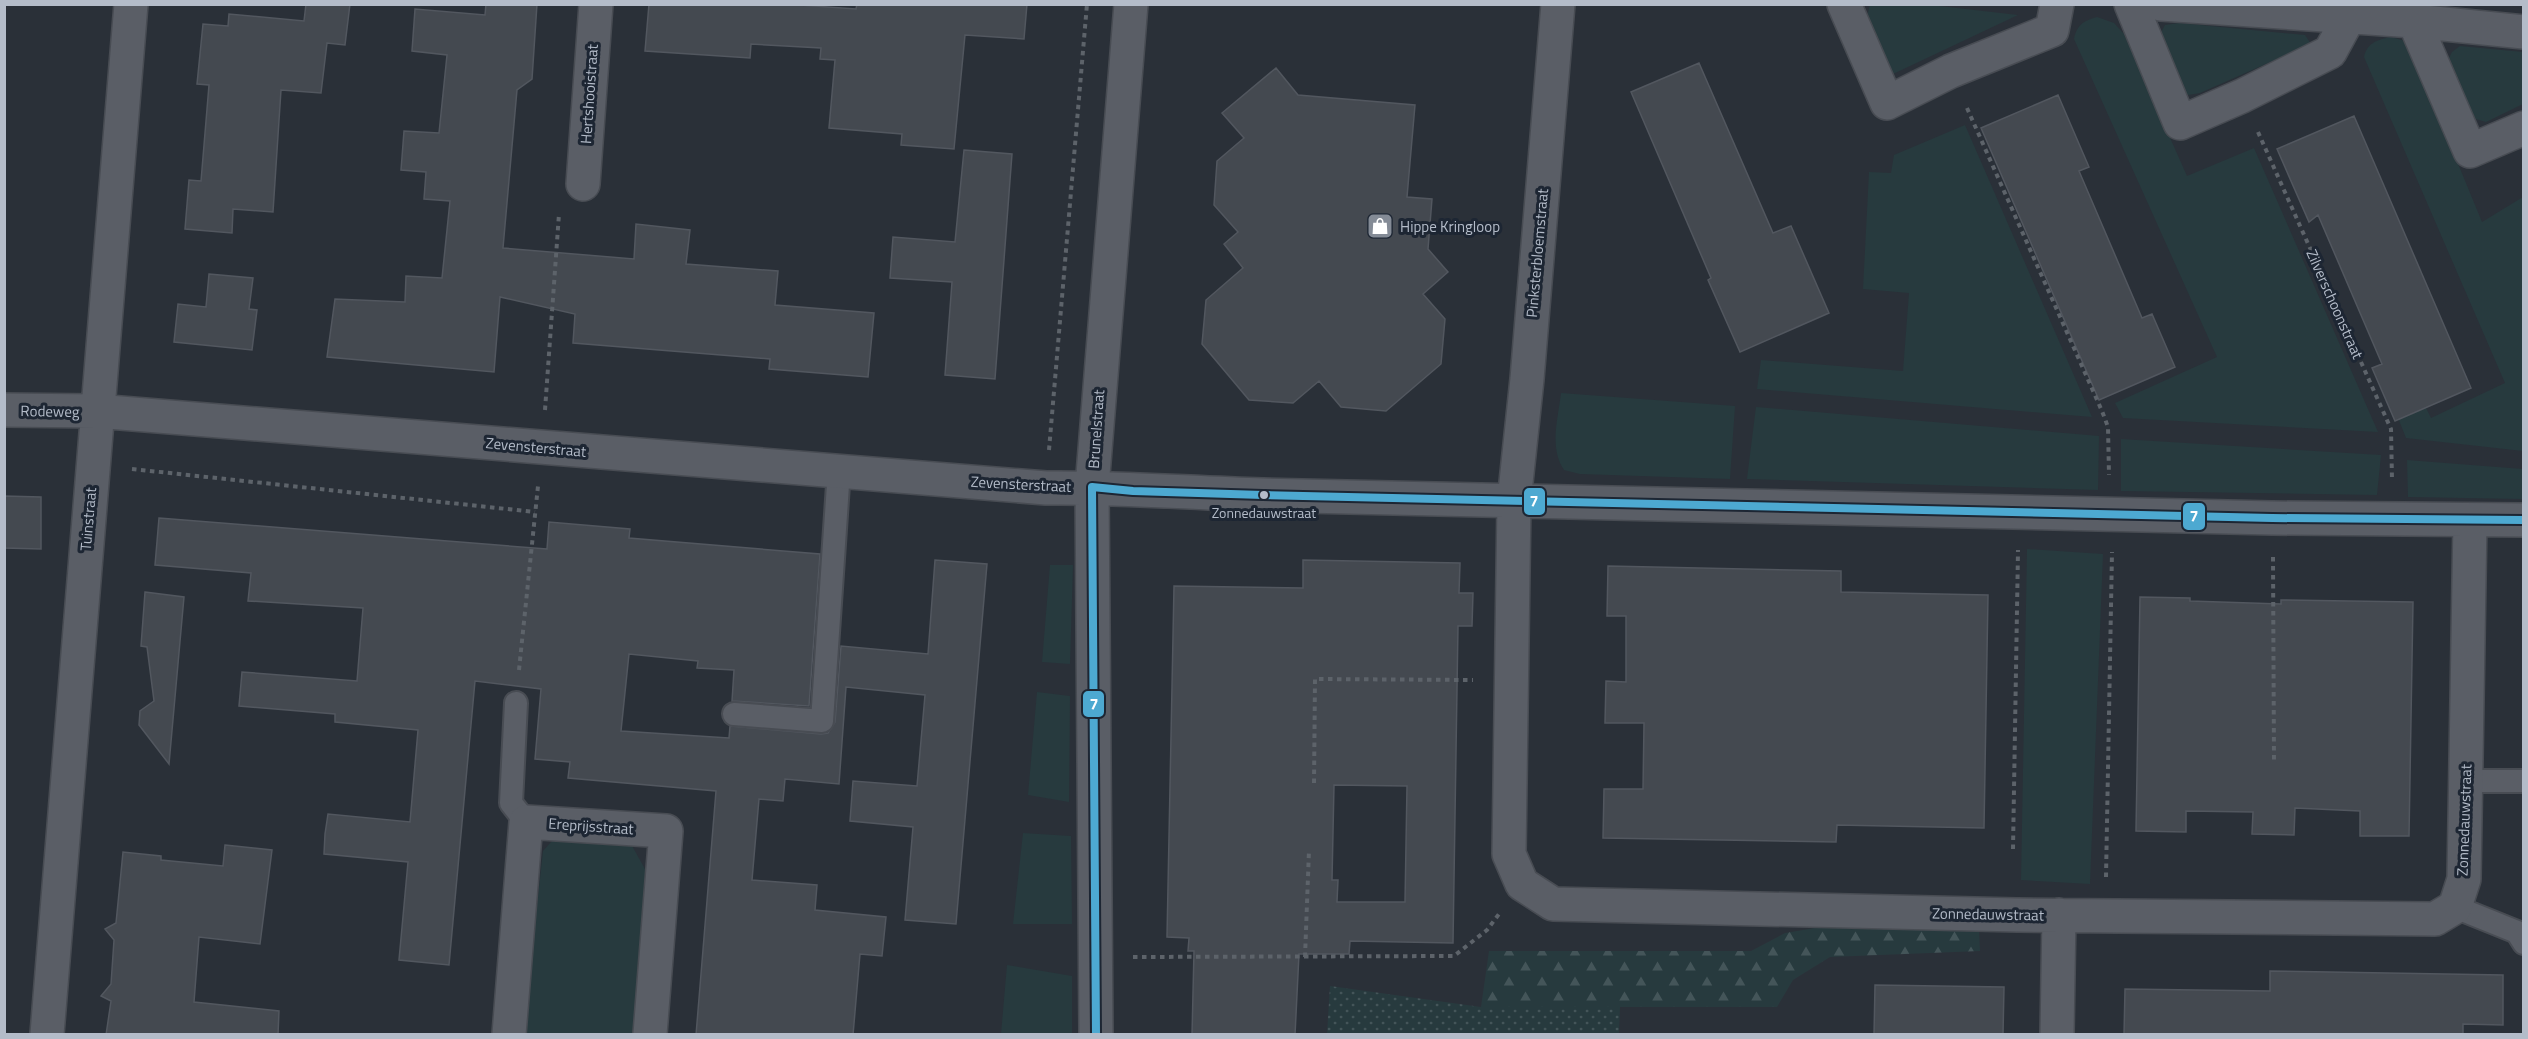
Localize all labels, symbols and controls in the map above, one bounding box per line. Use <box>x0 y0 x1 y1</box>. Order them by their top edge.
street label: Hertshooistraat <box>574 43 604 145</box>
street label: Pinksterbloemstraat <box>1520 187 1554 319</box>
shop icon: Hippe Kringloop <box>1365 211 1395 241</box>
place label: Hippe Kringloop <box>1400 215 1500 238</box>
street label: Zilverschoonstraat <box>2301 246 2370 363</box>
street label: Brunelstraat <box>1082 388 1110 469</box>
street label: Rodeweg <box>20 399 80 423</box>
street label: Zevensterstraat <box>485 431 588 463</box>
street label: Zevensterstraat <box>970 470 1073 498</box>
street label: Tuinstraat <box>74 486 102 552</box>
line badge: 7 <box>1523 487 1546 516</box>
marker: Zonnedauwstraat <box>1258 489 1270 501</box>
text: 7 <box>1530 489 1538 513</box>
place label: Zonnedauwstraat <box>1212 502 1316 523</box>
line badge: 7 <box>2182 502 2206 531</box>
text: 7 <box>2190 504 2198 528</box>
line badge: 7 <box>1082 690 1105 718</box>
text: 7 <box>1090 692 1098 716</box>
street label: Zonnedauwstraat <box>2451 763 2477 876</box>
street label: Ereprijsstraat <box>548 812 635 840</box>
street label: Zonnedauwstraat <box>1932 902 2045 926</box>

